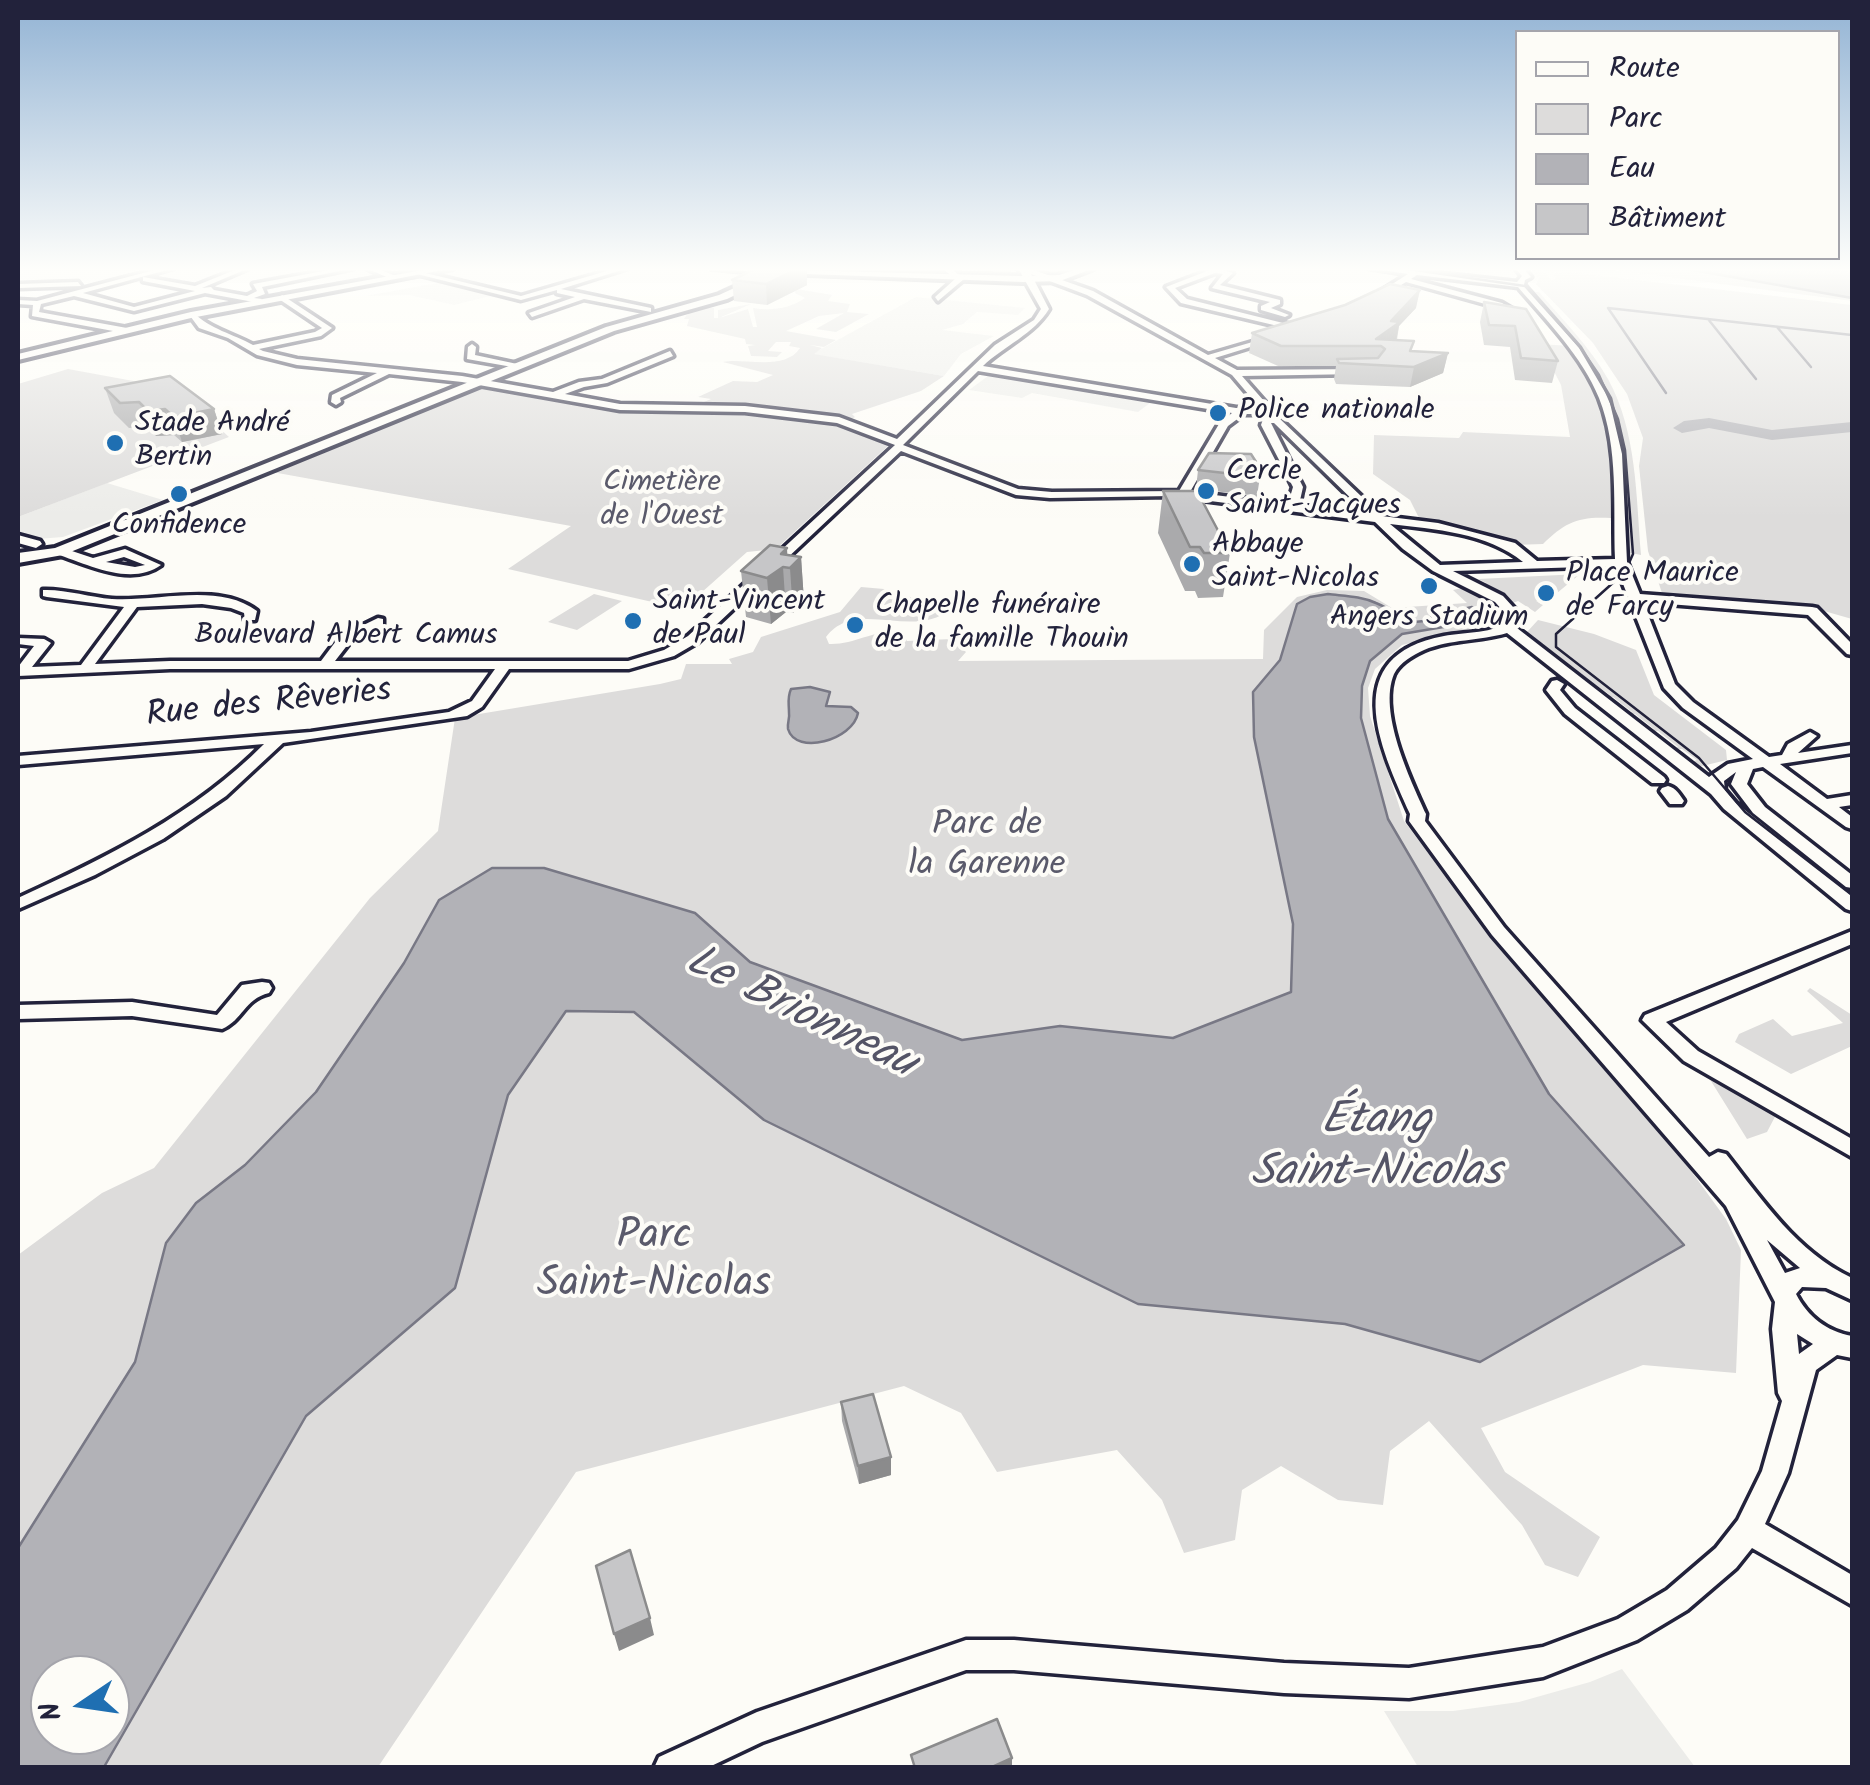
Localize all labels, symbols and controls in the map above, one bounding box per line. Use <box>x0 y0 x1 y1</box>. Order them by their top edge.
legend <box>1515 30 1840 260</box>
text: Route <box>1609 45 1680 93</box>
text: Parc <box>1609 95 1663 143</box>
text: Eau <box>1609 145 1655 193</box>
text: Bâtiment <box>1609 195 1726 243</box>
place label: Police nationale <box>1238 395 1435 431</box>
marker: Police nationale <box>1207 402 1229 424</box>
place label: Stade André Bertin <box>135 408 289 478</box>
marker: Stade André Bertin <box>104 432 126 454</box>
place label: Cercle Saint-Jacques <box>1226 456 1401 526</box>
park label: Cimetière de l'Ouest <box>601 467 723 538</box>
marker: Cercle Saint-Jacques <box>1195 480 1217 502</box>
marker: Confidence <box>168 483 190 505</box>
place label: Confidence <box>112 510 246 546</box>
place label: Abbaye Saint-Nicolas <box>1212 529 1379 600</box>
marker: Abbaye Saint-Nicolas <box>1181 553 1203 575</box>
place label: Place Maurice de Farcy <box>1566 558 1739 628</box>
marker: Angers Stadium <box>1418 575 1440 597</box>
marker: Place Maurice de Farcy <box>1535 582 1557 604</box>
place label: Saint-Vincent de Paul <box>653 586 825 656</box>
place label: Chapelle funéraire de la famille Thouin <box>875 590 1129 660</box>
place label: Angers Stadium <box>1330 602 1528 638</box>
marker: Saint-Vincent de Paul <box>622 610 644 632</box>
marker: Chapelle funéraire de la famille Thouin <box>844 614 866 636</box>
street label: Boulevard Albert Camus <box>194 620 498 656</box>
street label: Rue des Rêveries <box>144 672 394 740</box>
park label: Parc de la Garenne <box>908 807 1066 889</box>
water label: Le Brionneau <box>675 937 923 1095</box>
water label: Étang Saint-Nicolas <box>1251 1097 1501 1203</box>
park label: Parc Saint-Nicolas <box>537 1215 771 1314</box>
north arrow <box>30 1655 130 1755</box>
text: N <box>28 1698 76 1725</box>

